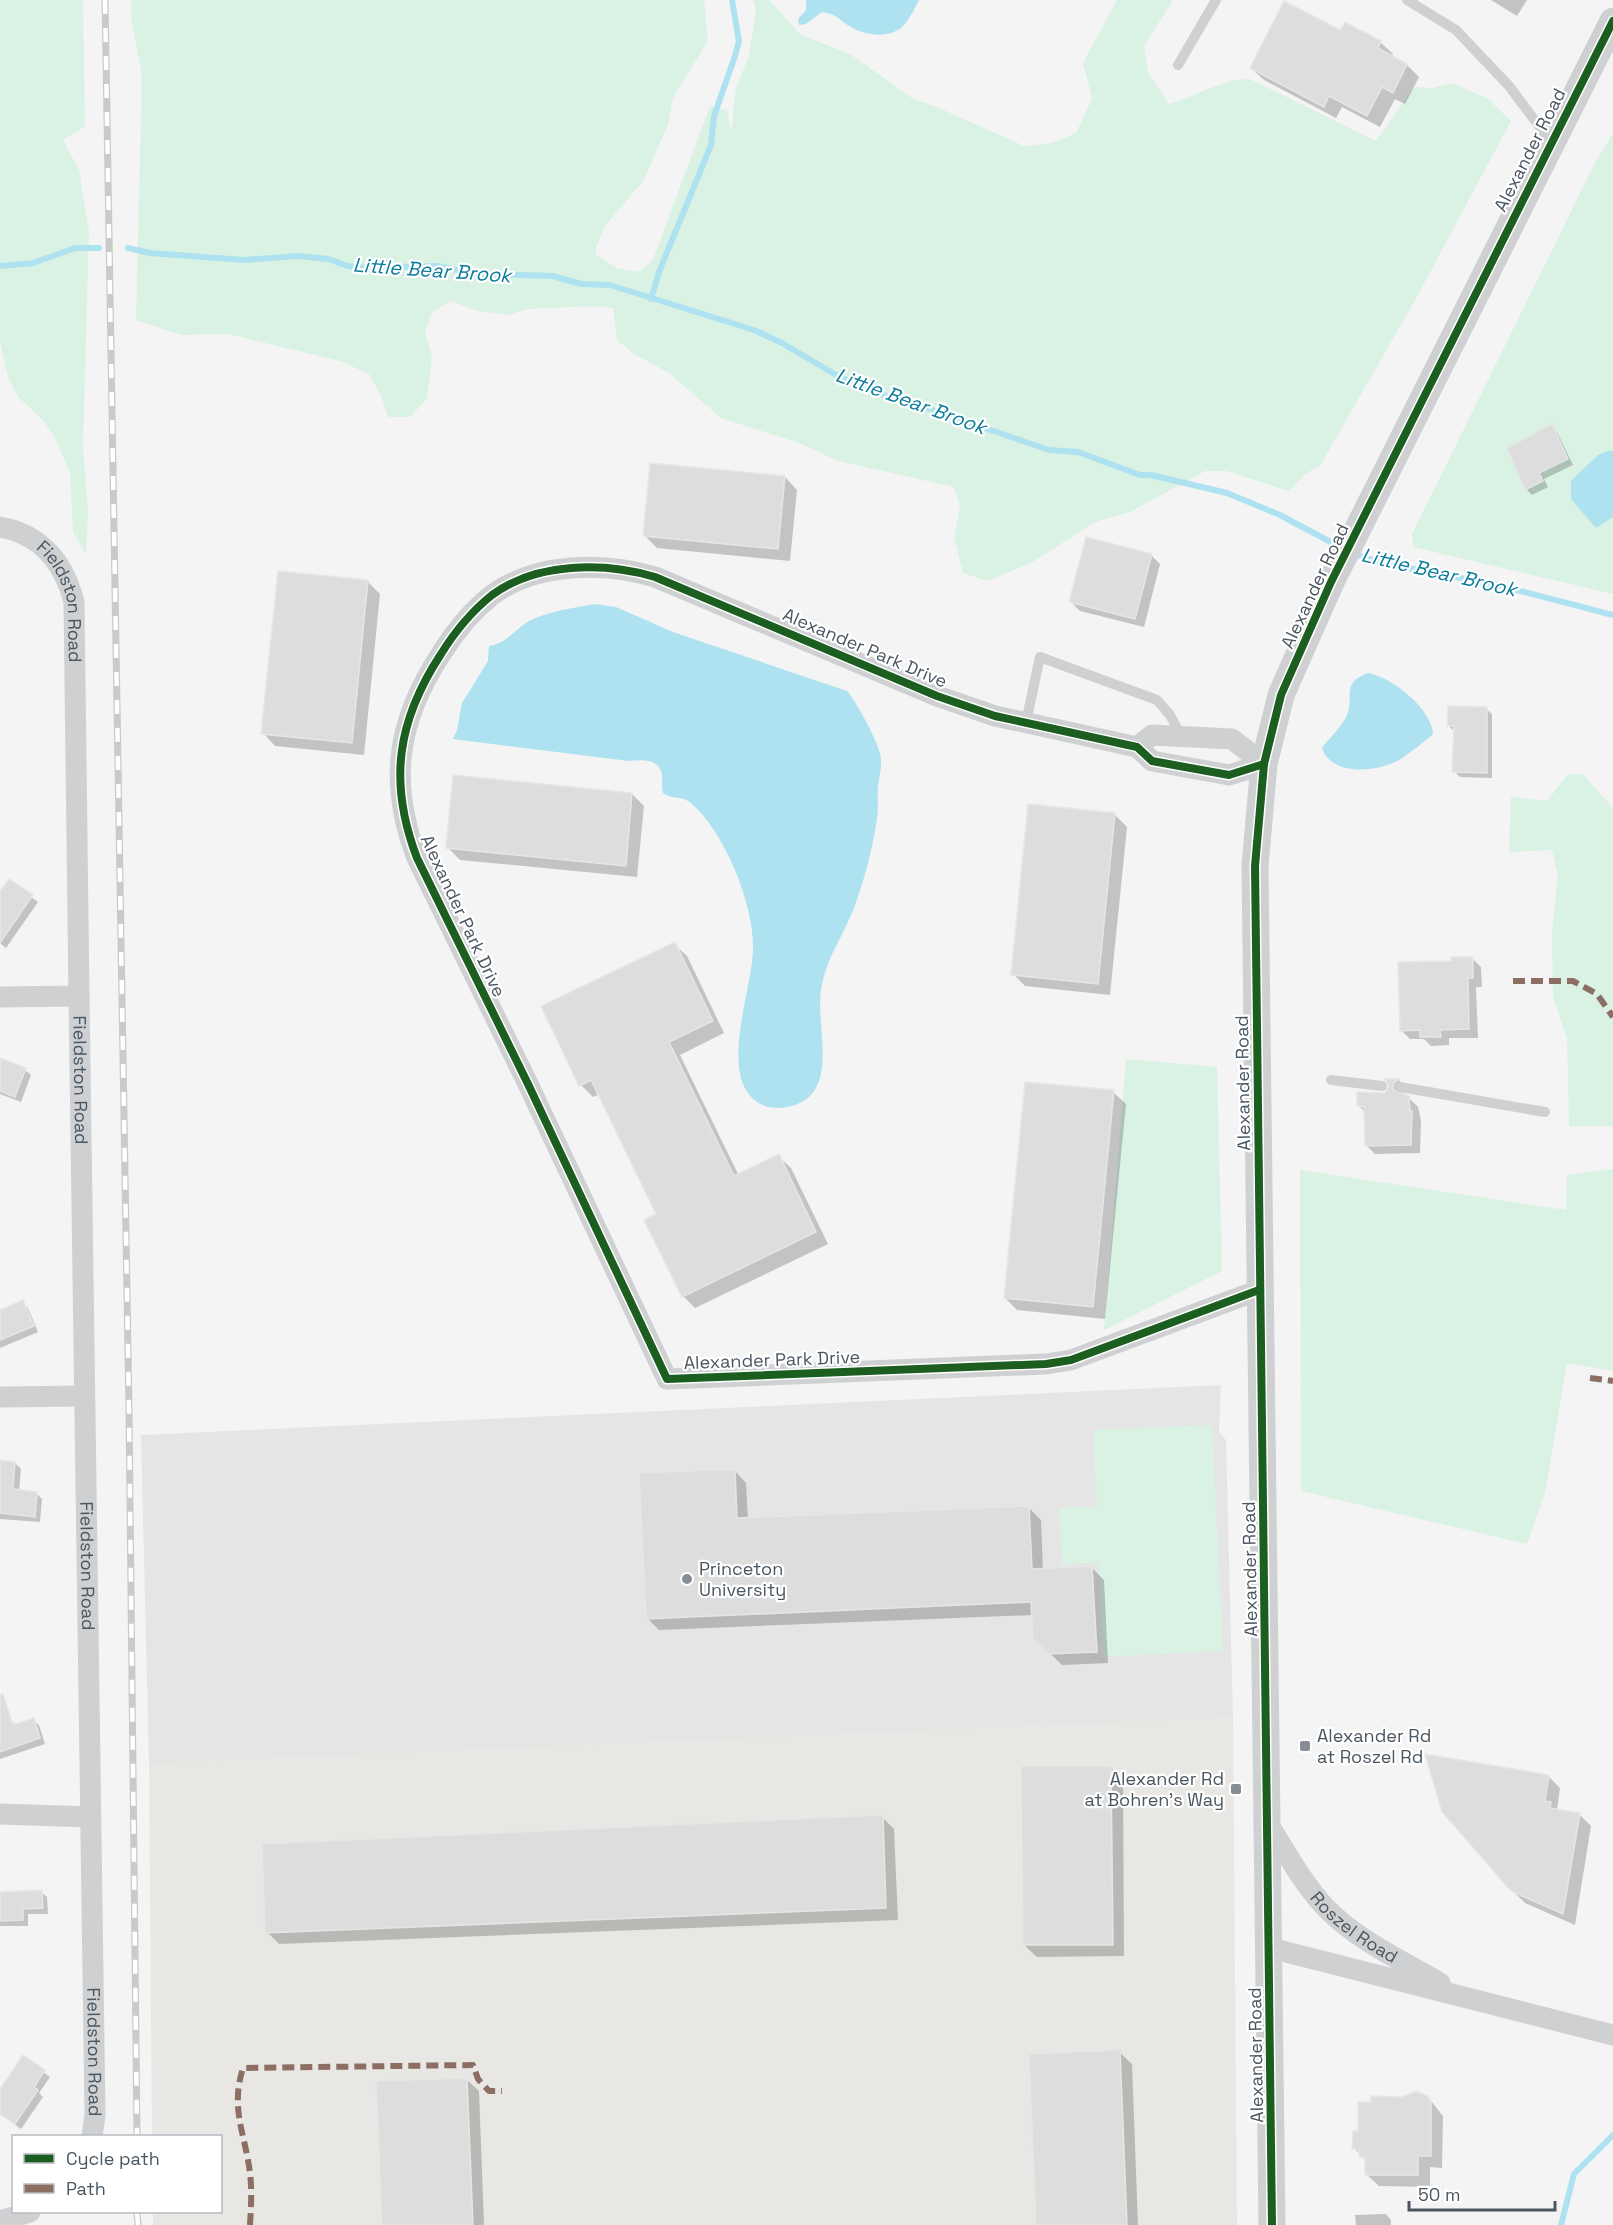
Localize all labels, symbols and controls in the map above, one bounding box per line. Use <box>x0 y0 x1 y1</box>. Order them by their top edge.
street label: Alexander Road <box>1489 84 1571 215</box>
water label: Little Bear Brook <box>352 252 514 289</box>
water label: Little Bear Brook <box>832 362 992 441</box>
street label: Alexander Road <box>1275 520 1354 652</box>
street label: Fieldston Road <box>32 535 87 663</box>
water label: Little Bear Brook <box>1359 542 1521 603</box>
street label: Alexander Park Drive <box>779 602 951 693</box>
street label: Alexander Park Drive <box>416 831 511 1001</box>
street label: Fieldston Road <box>68 1015 93 1145</box>
street label: Alexander Road <box>1230 1015 1255 1151</box>
street label: Alexander Park Drive <box>683 1345 861 1374</box>
street label: Fieldston Road <box>75 1501 100 1631</box>
street label: Alexander Road <box>1237 1501 1262 1637</box>
place label: Princeton University <box>699 1557 786 1601</box>
marker: Princeton University <box>680 1572 694 1586</box>
place label: Alexander Rd at Roszel Rd <box>1317 1724 1431 1768</box>
marker: Alexander Rd at Roszel Rd <box>1298 1739 1312 1753</box>
place label: Alexander Rd at Bohren's Way <box>1085 1767 1224 1811</box>
marker: Alexander Rd at Bohren's Way <box>1229 1782 1243 1796</box>
street label: Roszel Road <box>1305 1887 1402 1968</box>
street label: Fieldston Road <box>82 1987 107 2117</box>
street label: Alexander Road <box>1243 1987 1268 2123</box>
legend <box>12 2135 222 2213</box>
text: Cycle path <box>66 2147 160 2170</box>
scale bar <box>1409 2174 1554 2212</box>
text: Path <box>66 2177 106 2200</box>
text: 50 m <box>1418 2183 1460 2206</box>

